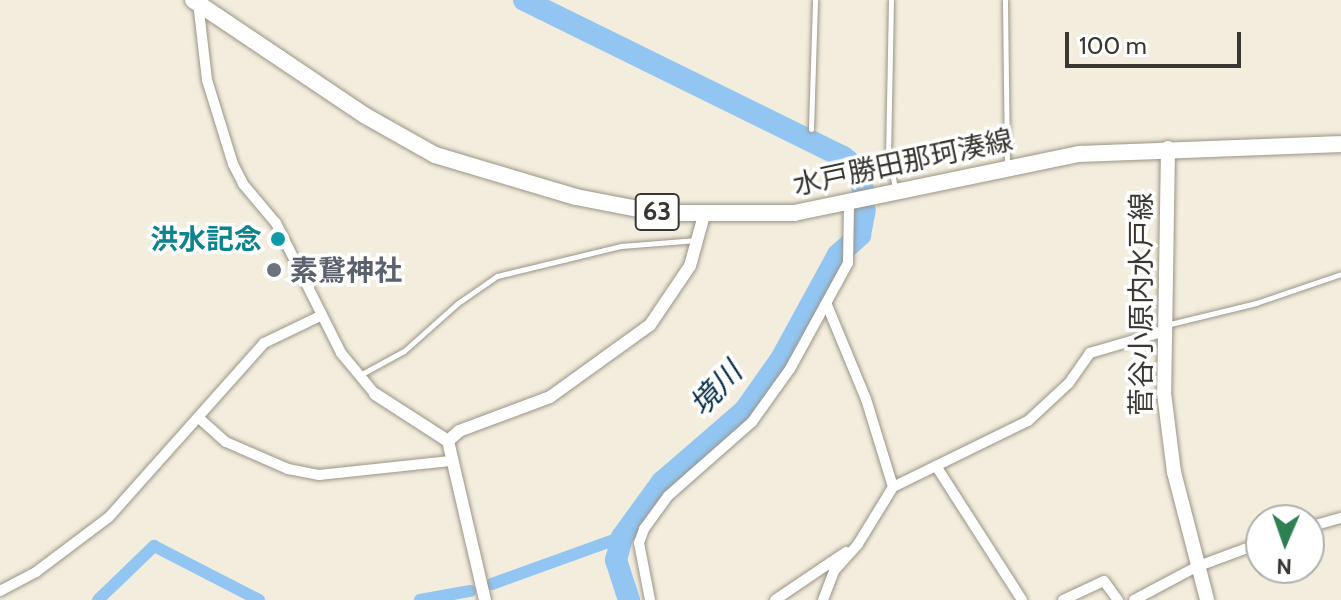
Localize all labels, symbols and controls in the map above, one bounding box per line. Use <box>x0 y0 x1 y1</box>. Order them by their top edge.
scale bar <box>1069 16 1245 66</box>
text: 100 m <box>1079 31 1147 60</box>
street label: 水戸勝田那珂湊線 <box>790 122 1016 202</box>
road number: 63 <box>633 190 681 234</box>
street label: 菅谷小原内水戸線 <box>1124 192 1158 416</box>
place label: 洪水記念 <box>150 222 262 256</box>
marker: 洪水記念 <box>269 230 287 248</box>
place label: 素鵞神社 <box>290 253 402 287</box>
marker: 素鵞神社 <box>265 261 283 279</box>
water label: 境川 <box>682 355 750 423</box>
north arrow <box>1245 504 1325 584</box>
text: N <box>1276 553 1292 580</box>

